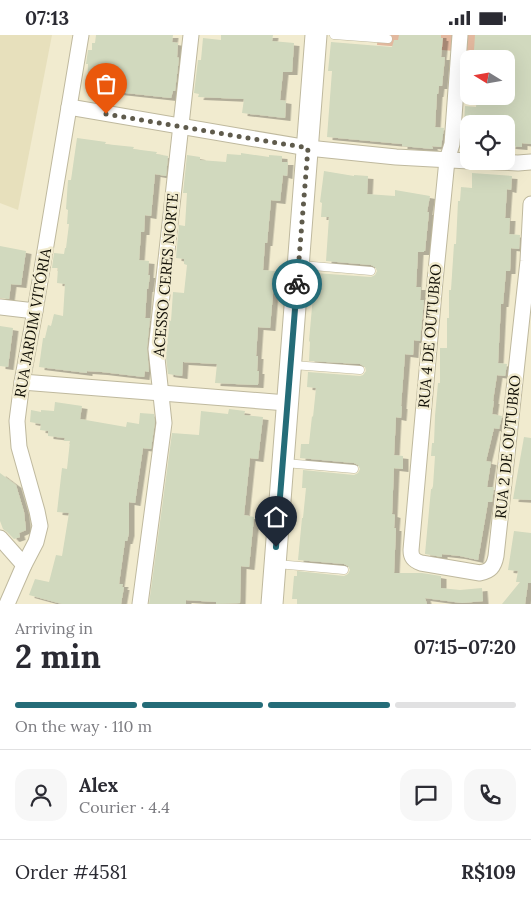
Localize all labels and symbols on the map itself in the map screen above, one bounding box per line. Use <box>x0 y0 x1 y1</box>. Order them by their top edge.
north arrow <box>460 50 515 105</box>
pin <box>85 63 127 114</box>
street label: ACESSO CERES NORTE <box>149 192 182 359</box>
street label: RUA JARDIM VITÓRIA <box>10 246 55 399</box>
courier <box>272 259 322 309</box>
street label: RUA 4 DE OUTUBRO <box>414 263 445 409</box>
street label: RUA 2 DE OUTUBRO <box>491 374 525 520</box>
pin <box>255 496 297 547</box>

